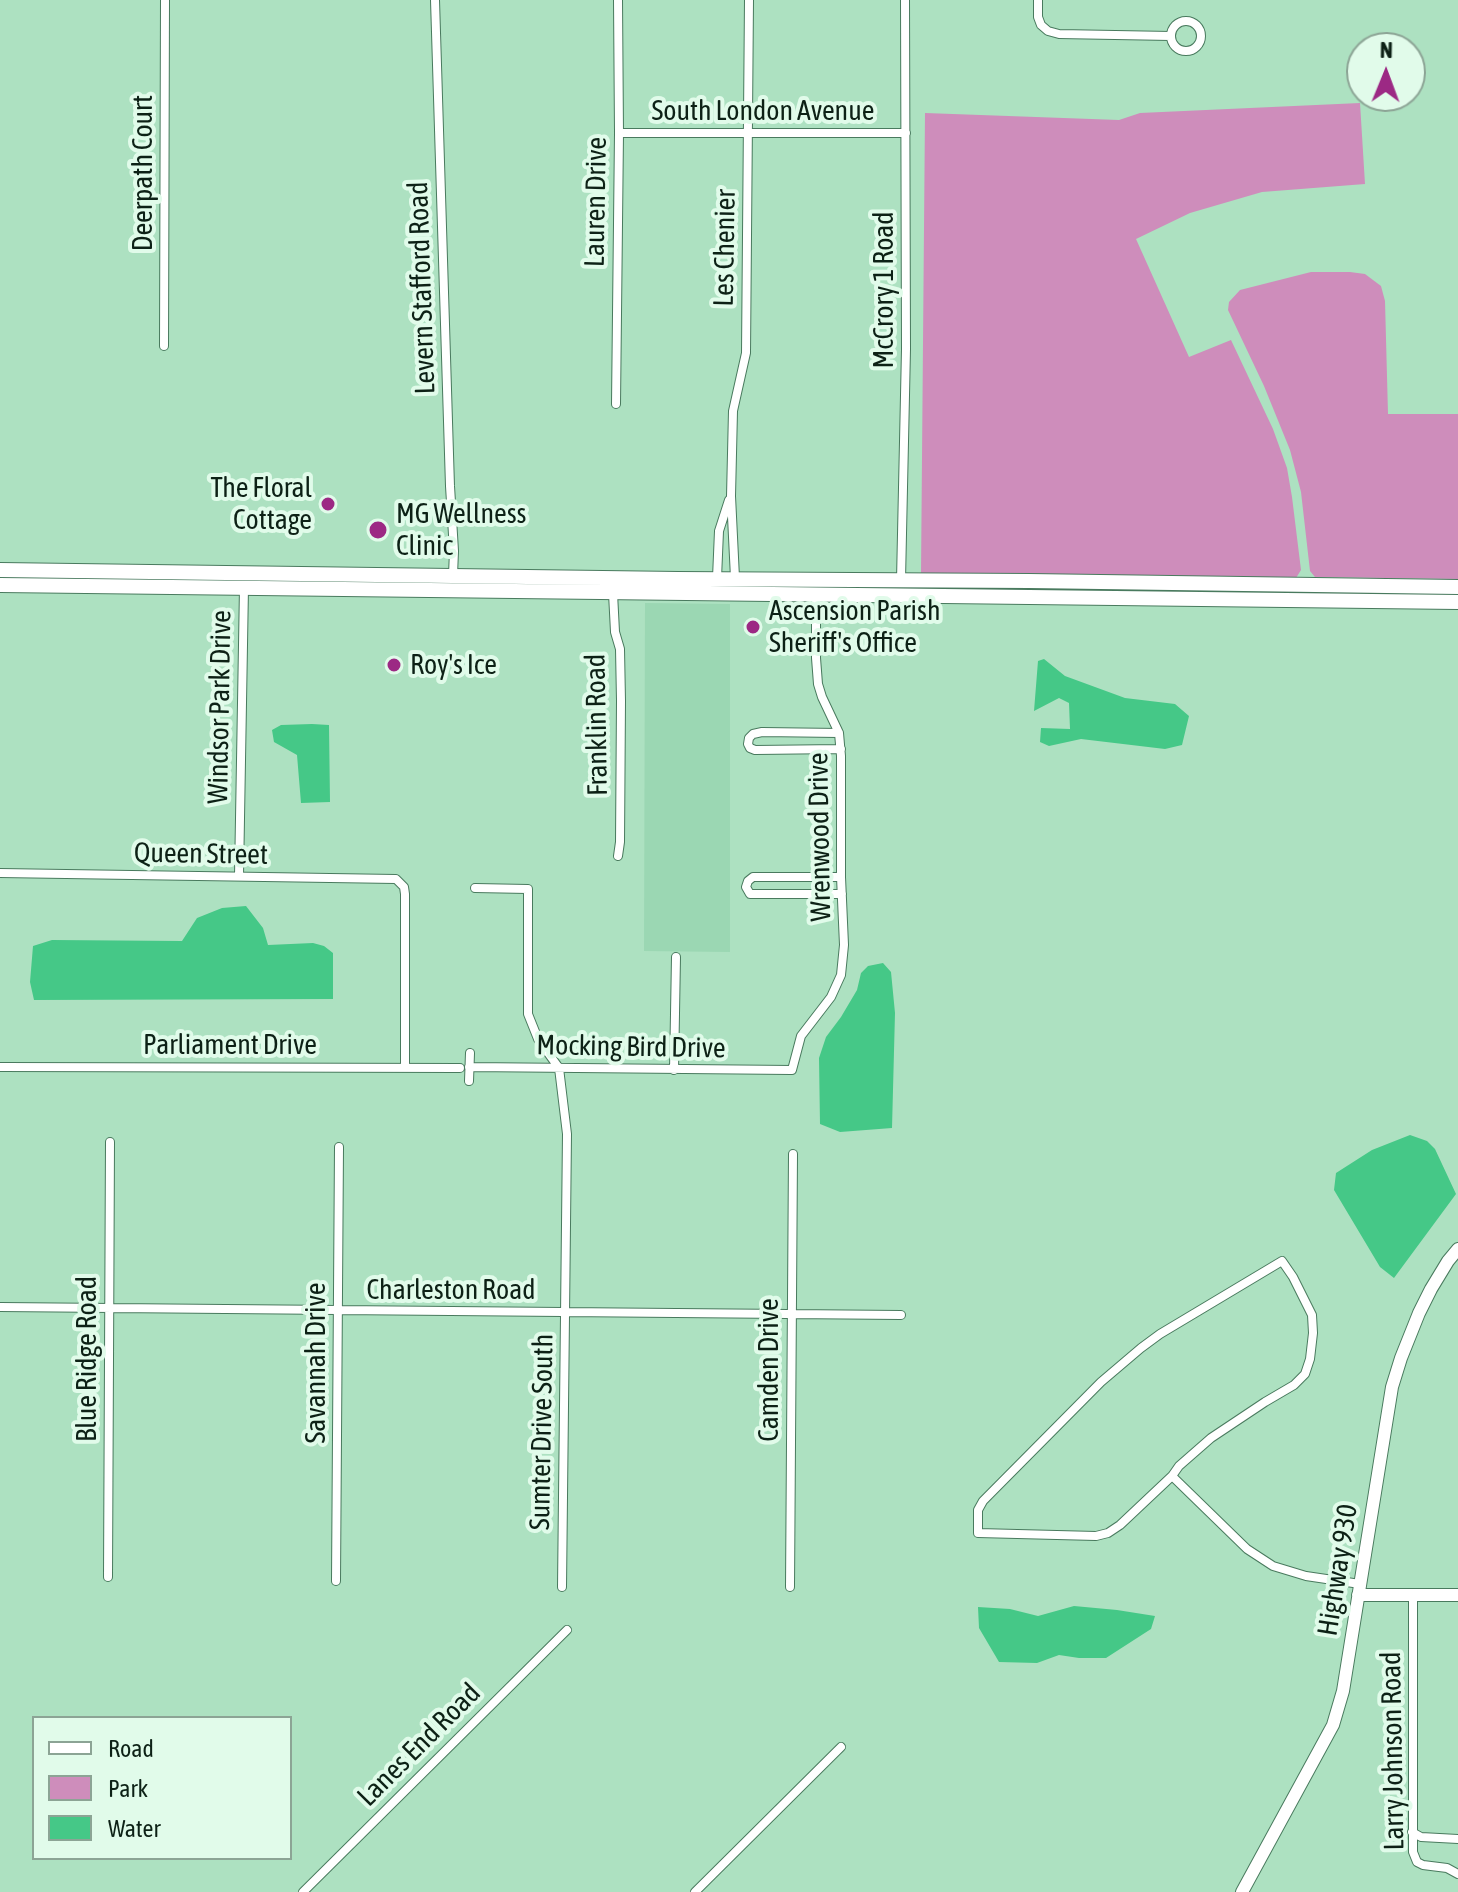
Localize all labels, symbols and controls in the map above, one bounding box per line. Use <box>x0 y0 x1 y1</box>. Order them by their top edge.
north arrow <box>1346 32 1426 112</box>
text: N <box>1380 37 1393 63</box>
street label: South London Avenue <box>652 94 874 128</box>
street label: Deerpath Court <box>126 95 160 251</box>
street label: Lauren Drive <box>578 137 614 267</box>
street label: Levern Stafford Road <box>401 181 443 395</box>
street label: Les Chenier <box>707 189 743 307</box>
street label: McCrory 1 Road <box>867 211 901 369</box>
place label: The Floral Cottage <box>210 471 312 537</box>
marker: The Floral Cottage <box>319 495 337 513</box>
place label: MG Wellness Clinic <box>396 497 527 563</box>
marker: MG Wellness Clinic <box>367 519 389 541</box>
place label: Ascension Parish Sheriff's Office <box>769 594 940 660</box>
street label: Windsor Park Drive <box>202 610 238 804</box>
marker: Ascension Parish Sheriff's Office <box>744 618 762 636</box>
place label: Roy's Ice <box>410 648 497 682</box>
street label: Franklin Road <box>579 654 615 796</box>
marker: Roy's Ice <box>385 656 403 674</box>
street label: Wrenwood Drive <box>802 752 838 922</box>
street label: Queen Street <box>134 836 268 872</box>
street label: Parliament Drive <box>143 1028 317 1062</box>
street label: Mocking Bird Drive <box>536 1029 726 1065</box>
street label: Charleston Road <box>366 1273 536 1307</box>
street label: Blue Ridge Road <box>70 1276 104 1442</box>
street label: Savannah Drive <box>299 1283 333 1443</box>
street label: Camden Drive <box>752 1298 786 1442</box>
street label: Sumter Drive South <box>523 1334 561 1530</box>
street label: Highway 930 <box>1311 1502 1365 1638</box>
street label: Larry Johnson Road <box>1374 1651 1412 1851</box>
street label: Lanes End Road <box>351 1677 487 1813</box>
legend <box>32 1716 292 1860</box>
text: Road <box>108 1735 154 1762</box>
text: Park <box>108 1775 148 1802</box>
text: Water <box>108 1815 161 1842</box>

